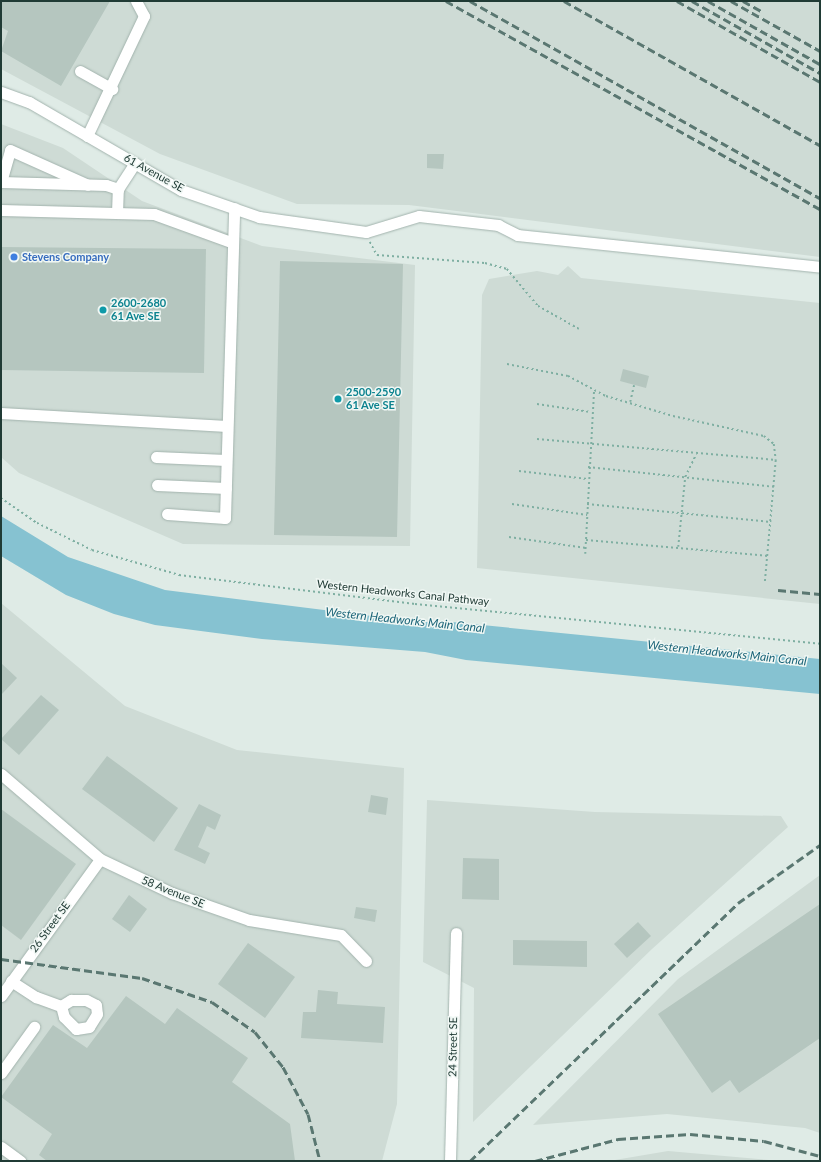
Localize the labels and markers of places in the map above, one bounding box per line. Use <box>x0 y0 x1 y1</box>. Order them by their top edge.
place label: Stevens Company <box>22 250 109 264</box>
marker: Stevens Company <box>9 252 19 262</box>
place label: 2600-2680 61 Ave SE <box>111 297 166 323</box>
marker: 2600-2680 61 Ave SE <box>98 305 108 315</box>
place label: 2500-2590 61 Ave SE <box>346 386 401 412</box>
marker: 2500-2590 61 Ave SE <box>333 394 343 404</box>

